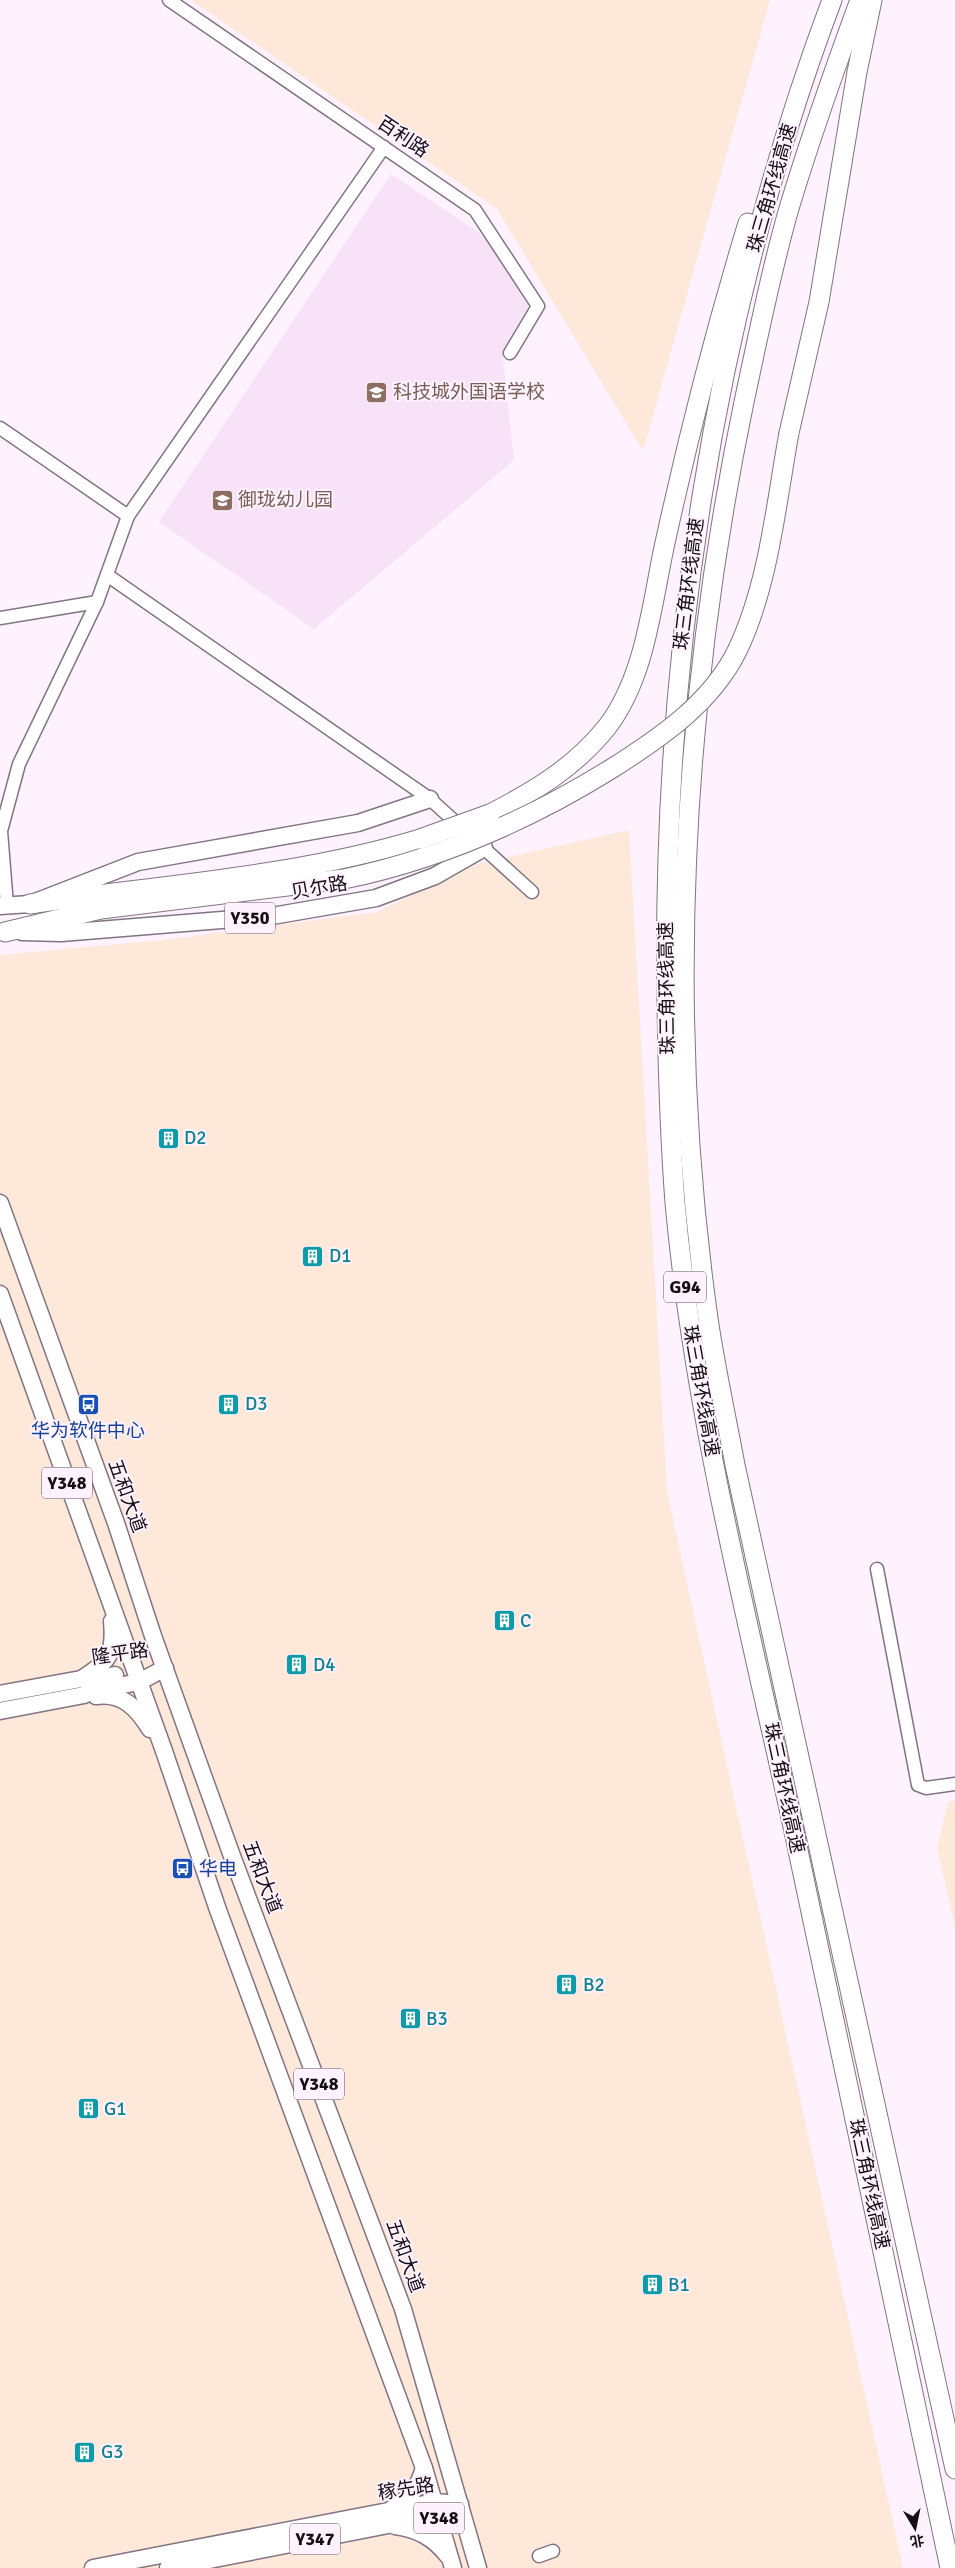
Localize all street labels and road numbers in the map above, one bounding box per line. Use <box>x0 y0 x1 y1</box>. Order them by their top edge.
street label: 百利路 <box>373 111 433 163</box>
street label: 珠三角环线高速 <box>742 121 802 255</box>
street label: 珠三角环线高速 <box>669 517 709 651</box>
street label: 贝尔路 <box>289 871 349 905</box>
road number: Y350 <box>225 902 275 934</box>
street label: 珠三角环线高速 <box>654 921 680 1055</box>
road number: G94 <box>664 1272 706 1302</box>
street label: 珠三角环线高速 <box>678 1323 724 1459</box>
street label: 五和大道 <box>103 1456 151 1536</box>
road number: Y348 <box>42 1468 92 1499</box>
street label: 隆平路 <box>90 1638 150 1670</box>
street label: 珠三角环线高速 <box>758 1720 810 1856</box>
street label: 五和大道 <box>237 1837 287 1917</box>
road number: Y348 <box>294 2068 344 2100</box>
street label: 珠三角环线高速 <box>843 2116 895 2252</box>
street label: 五和大道 <box>381 2216 429 2296</box>
street label: 稼先路 <box>376 2473 436 2505</box>
road number: Y348 <box>414 2502 464 2534</box>
road number: Y347 <box>290 2524 340 2554</box>

